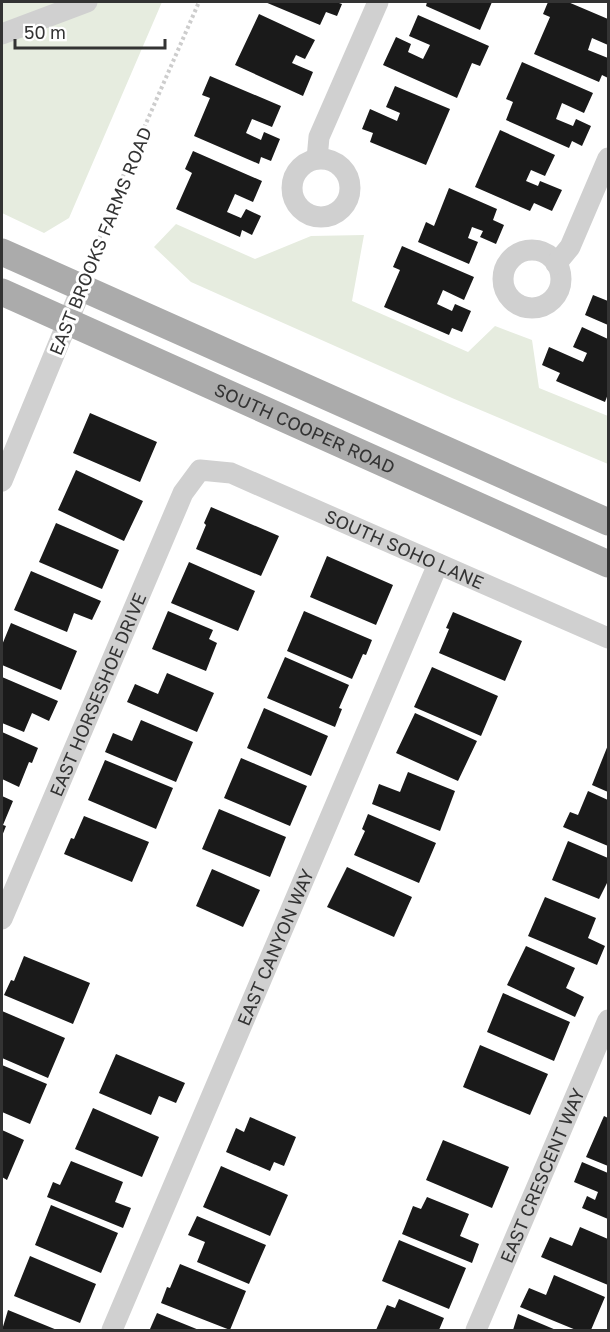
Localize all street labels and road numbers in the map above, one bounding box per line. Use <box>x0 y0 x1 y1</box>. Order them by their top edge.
street label: EAST BROOKS FARMS ROAD <box>44 124 156 358</box>
street label: SOUTH COOPER ROAD <box>211 378 399 478</box>
street label: SOUTH SOHO LANE <box>322 505 487 593</box>
street label: EAST HORSESHOE DRIVE <box>44 589 150 800</box>
street label: EAST CANYON WAY <box>232 865 318 1029</box>
street label: EAST CRESCENT WAY <box>495 1084 589 1266</box>

